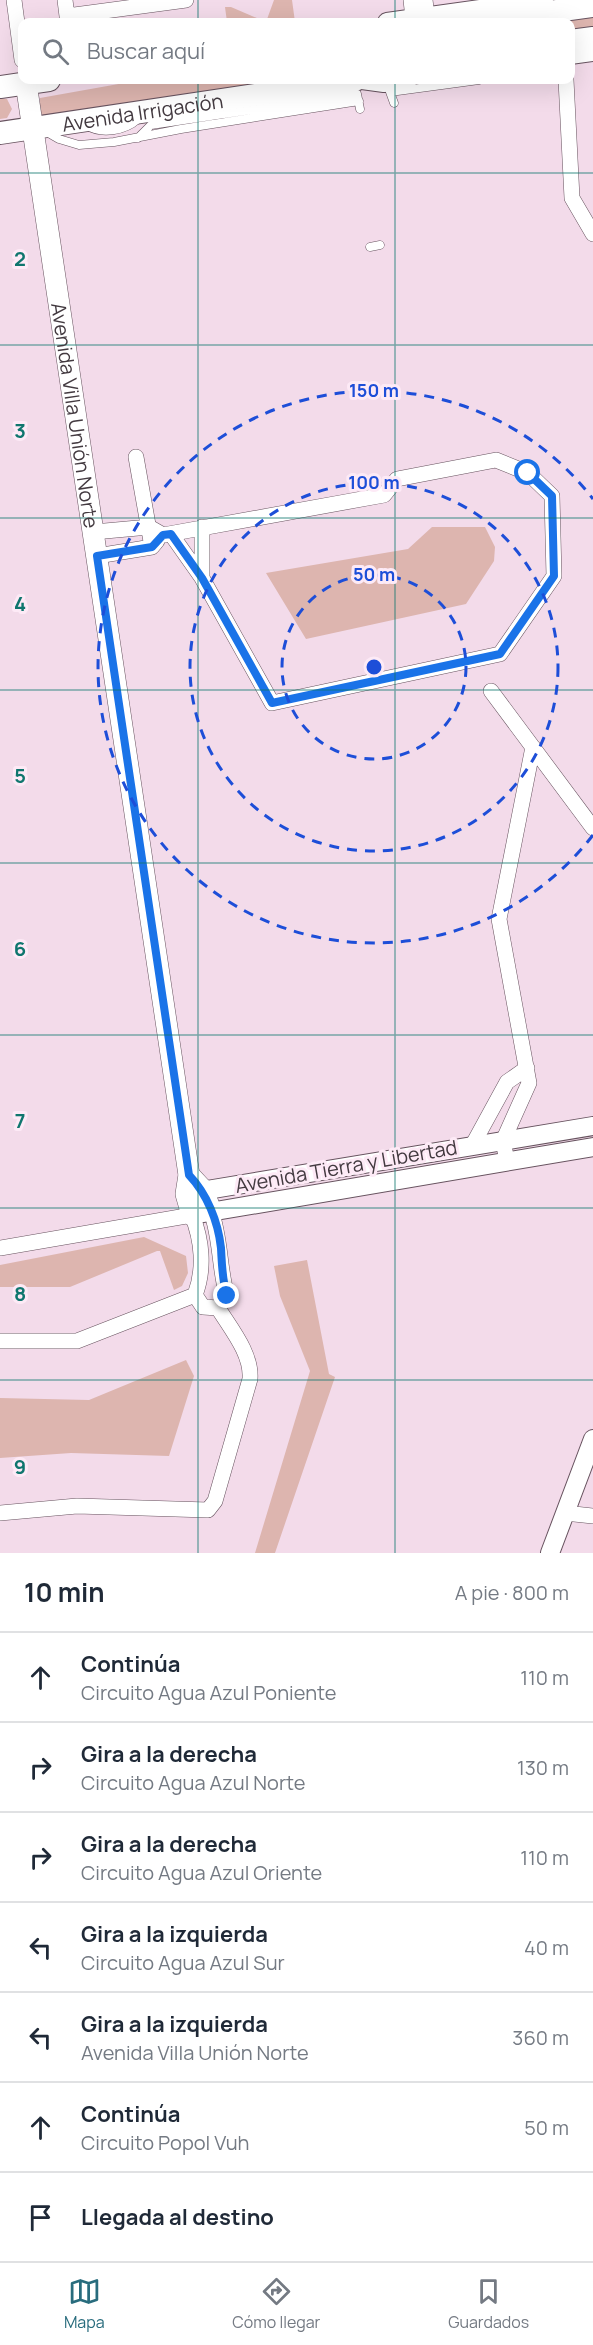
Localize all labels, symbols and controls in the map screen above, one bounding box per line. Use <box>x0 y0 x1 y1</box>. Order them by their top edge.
search box <box>18 18 575 84</box>
icon: search <box>39 35 72 68</box>
text: Buscar aquí <box>87 36 205 66</box>
street label: Avenida Irrigación <box>60 86 225 137</box>
text: 2 <box>14 245 26 272</box>
street label: Avenida Villa Unión Norte <box>45 301 106 530</box>
text: 150 m <box>349 378 399 402</box>
text: 3 <box>14 417 26 444</box>
route start <box>514 459 540 485</box>
text: 100 m <box>348 470 400 494</box>
text: 50 m <box>353 562 395 586</box>
text: 4 <box>14 590 26 617</box>
centre of rings <box>364 657 384 677</box>
text: 5 <box>14 762 26 789</box>
text: 6 <box>14 935 26 962</box>
text: 7 <box>15 1107 25 1134</box>
street label: Avenida Tierra y Libertad <box>233 1133 459 1199</box>
text: 8 <box>14 1280 26 1307</box>
route end <box>213 1282 239 1308</box>
text: 9 <box>14 1453 26 1480</box>
text: 10 min <box>24 1574 105 1610</box>
text: A pie · 800 m <box>455 1579 569 1606</box>
text: Continúa <box>81 1649 181 1679</box>
icon: ahead <box>24 1661 57 1694</box>
text: 110 m <box>520 1664 569 1691</box>
text: Circuito Agua Azul Poniente <box>81 1679 336 1706</box>
text: Gira a la derecha <box>81 1739 257 1769</box>
icon: right <box>24 1751 57 1784</box>
text: 130 m <box>517 1754 569 1781</box>
text: Circuito Agua Azul Norte <box>81 1769 305 1796</box>
text: Gira a la derecha <box>81 1829 257 1859</box>
icon: right <box>24 1841 57 1874</box>
text: 110 m <box>520 1844 569 1871</box>
text: Circuito Agua Azul Oriente <box>81 1859 322 1886</box>
text: Gira a la izquierda <box>81 1919 268 1949</box>
icon: left <box>24 1931 57 1964</box>
text: 40 m <box>524 1934 569 1961</box>
text: Circuito Agua Azul Sur <box>81 1949 285 1976</box>
text: Gira a la izquierda <box>81 2009 268 2039</box>
icon: left <box>24 2021 57 2054</box>
text: 360 m <box>512 2024 569 2051</box>
text: Avenida Villa Unión Norte <box>81 2039 309 2066</box>
text: Continúa <box>81 2099 181 2129</box>
icon: ahead <box>24 2111 57 2144</box>
text: 50 m <box>524 2114 569 2141</box>
text: Circuito Popol Vuh <box>81 2129 249 2156</box>
icon: arrive <box>24 2201 57 2234</box>
text: Llegada al destino <box>81 2202 274 2232</box>
tab: Mapa <box>64 2275 105 2333</box>
tab: Cómo llegar <box>232 2275 320 2333</box>
tab: Guardados <box>448 2275 529 2333</box>

